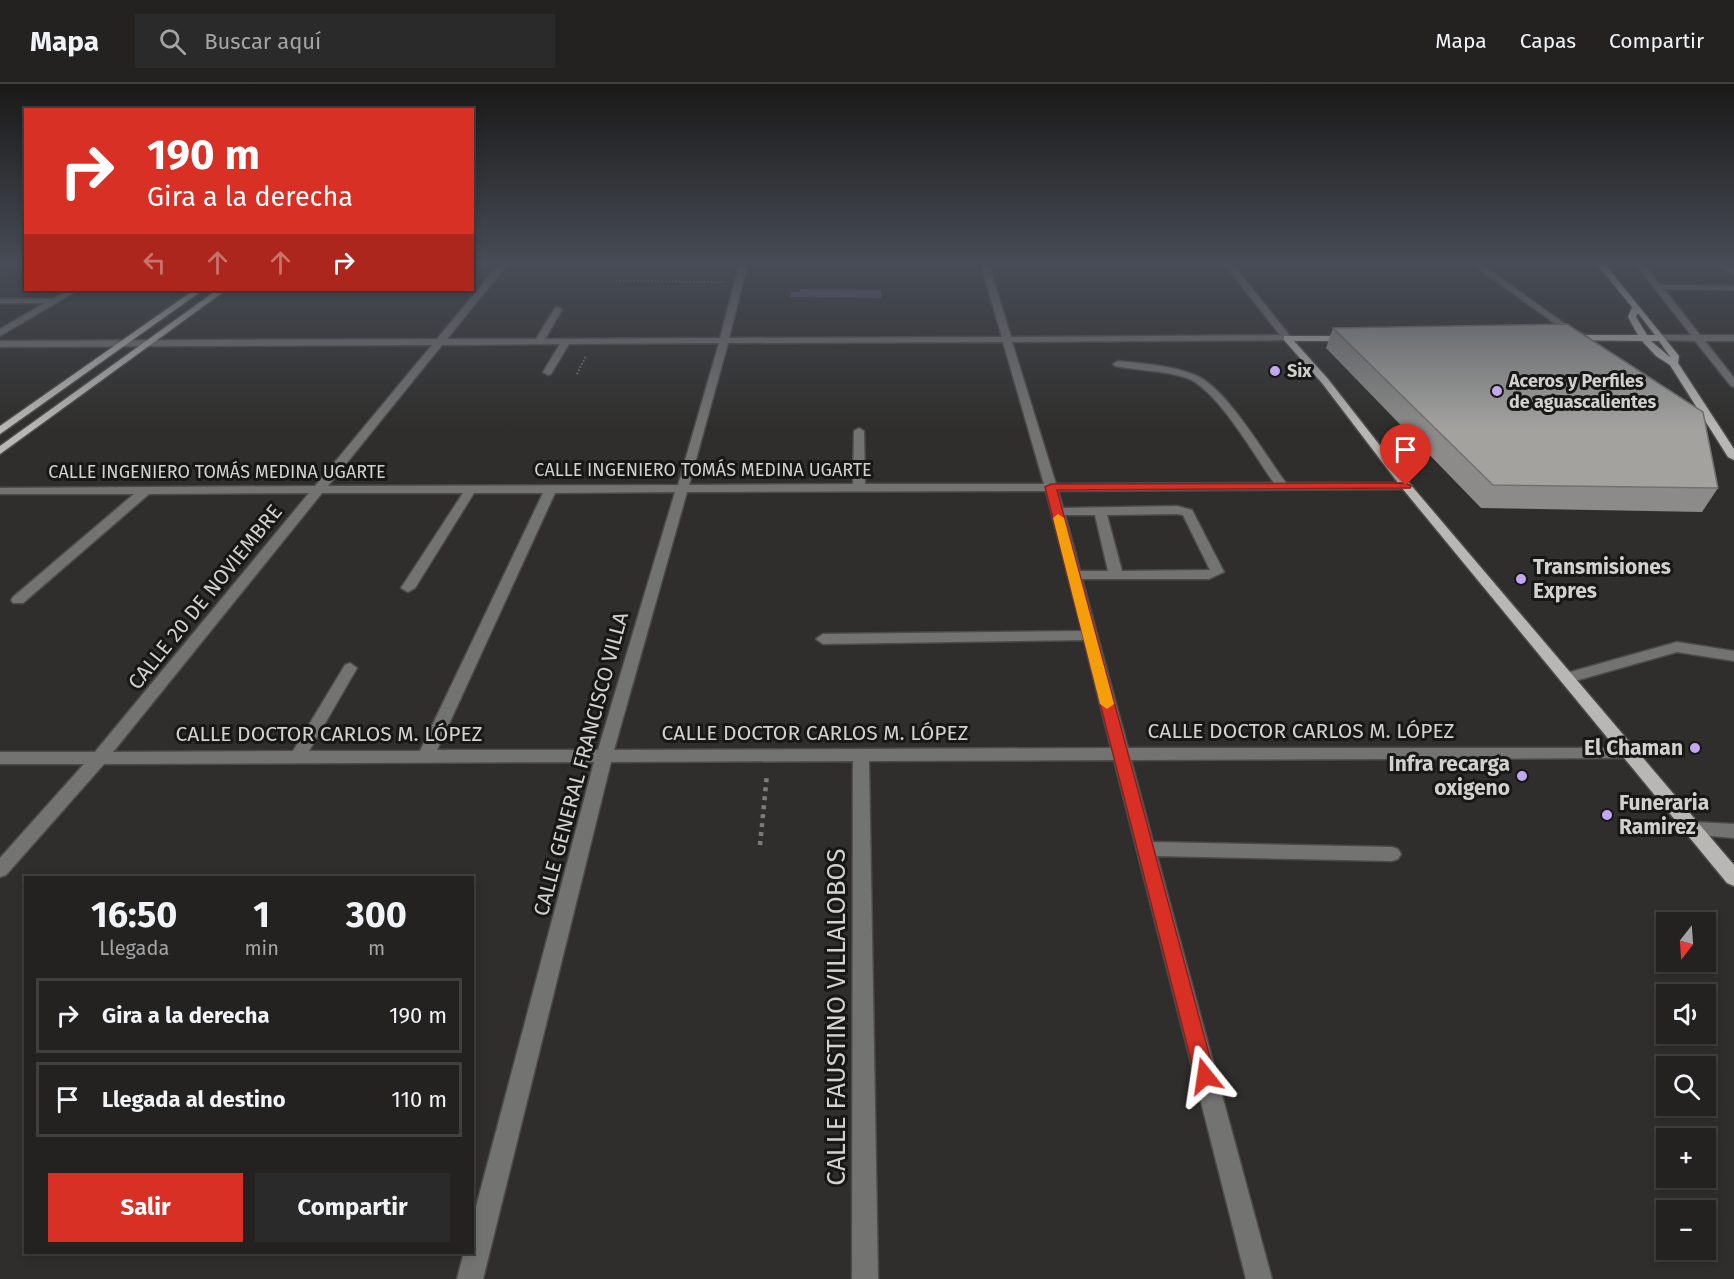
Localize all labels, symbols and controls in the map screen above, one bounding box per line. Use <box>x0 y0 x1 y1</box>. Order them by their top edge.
search box <box>135 14 555 68</box>
text: Mapa <box>30 25 99 58</box>
icon: search <box>156 25 189 58</box>
text: Buscar aquí <box>204 28 321 55</box>
text: Mapa <box>1435 28 1487 54</box>
text: Capas <box>1520 28 1576 54</box>
text: Compartir <box>1609 28 1704 54</box>
text: 190 m <box>147 130 260 180</box>
icon: right <box>48 132 126 210</box>
text: Gira a la derecha <box>147 181 353 213</box>
icon: left <box>138 246 171 279</box>
icon: ahead <box>201 246 234 279</box>
icon: ahead <box>264 246 297 279</box>
icon: right <box>327 246 360 279</box>
place label: Six <box>1287 360 1312 382</box>
marker: Six <box>1268 364 1282 378</box>
place label: Aceros y Perfiles de aguascalientes <box>1508 370 1657 413</box>
marker: Aceros y Perfiles de aguascalientes <box>1490 384 1504 398</box>
pin <box>1380 424 1431 486</box>
icon: arrive <box>1389 433 1422 466</box>
street label: CALLE INGENIERO TOMÁS MEDINA UGARTE <box>534 458 872 481</box>
street label: CALLE INGENIERO TOMÁS MEDINA UGARTE <box>48 460 386 483</box>
street label: CALLE 20 DE NOVIEMBRE <box>122 499 288 695</box>
place label: Transmisiones Expres <box>1533 554 1671 604</box>
marker: Transmisiones Expres <box>1514 572 1528 586</box>
street label: CALLE GENERAL FRANCISCO VILLA <box>528 609 634 919</box>
street label: CALLE DOCTOR CARLOS M. LÓPEZ <box>1148 718 1454 744</box>
street label: CALLE DOCTOR CARLOS M. LÓPEZ <box>662 720 968 746</box>
street label: CALLE DOCTOR CARLOS M. LÓPEZ <box>176 721 482 747</box>
place label: El Chaman <box>1584 735 1683 761</box>
marker: El Chaman <box>1688 741 1702 755</box>
place label: Infra recarga oxigeno <box>1389 751 1510 801</box>
marker: Infra recarga oxigeno <box>1515 769 1529 783</box>
place label: Funeraria Ramirez <box>1619 790 1709 840</box>
marker: Funeraria Ramirez <box>1600 808 1614 822</box>
street label: CALLE FAUSTINO VILLALOBOS <box>821 848 852 1186</box>
text: 16:50 <box>91 893 177 937</box>
text: 1 <box>253 893 270 937</box>
text: 300 <box>346 893 407 937</box>
north arrow <box>1656 912 1716 972</box>
map controls <box>1656 912 1716 1260</box>
text: Llegada <box>99 936 169 960</box>
text: min <box>244 936 279 960</box>
text: m <box>368 936 385 960</box>
button: sound <box>1656 984 1716 1044</box>
icon: right <box>51 999 84 1032</box>
text: Gira a la derecha <box>102 1002 270 1029</box>
text: 190 m <box>389 1002 447 1029</box>
position arrow <box>1173 1044 1237 1108</box>
button: search <box>1656 1056 1716 1116</box>
icon: arrive <box>51 1083 84 1116</box>
text: Llegada al destino <box>102 1086 286 1113</box>
text: 110 m <box>391 1086 447 1113</box>
button: + <box>1656 1128 1716 1188</box>
button: Salir <box>48 1173 243 1242</box>
button: Compartir <box>255 1173 450 1242</box>
button: − <box>1656 1200 1716 1260</box>

